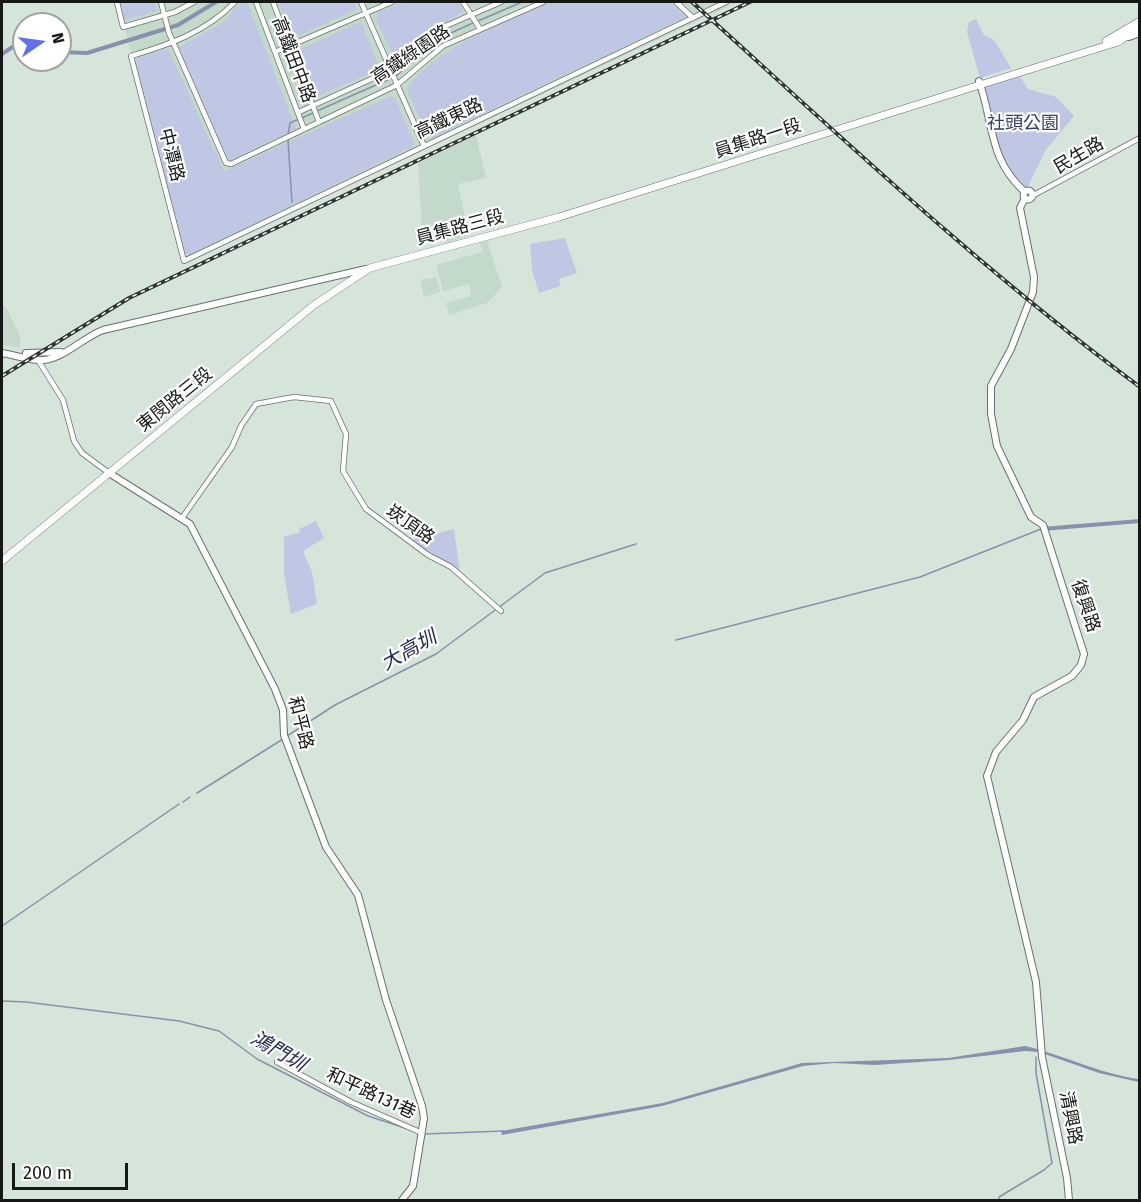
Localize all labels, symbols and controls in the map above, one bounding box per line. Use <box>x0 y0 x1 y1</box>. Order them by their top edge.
north arrow <box>12 12 72 72</box>
street label: 高鐵田中路 <box>267 14 319 106</box>
street label: 高鐵綠園路 <box>368 21 454 89</box>
text: N <box>48 31 69 46</box>
street label: 高鐵東路 <box>412 94 486 144</box>
park label: 社頭公園 <box>987 113 1059 135</box>
street label: 員集路一段 <box>712 115 804 163</box>
street label: 中潭路 <box>154 126 188 184</box>
street label: 民生路 <box>1050 133 1108 179</box>
street label: 員集路三段 <box>414 206 506 250</box>
street label: 東閔路三段 <box>133 363 217 437</box>
street label: 崁頂路 <box>382 501 438 549</box>
street label: 復興路 <box>1066 577 1104 635</box>
water label: 大高圳 <box>377 626 441 676</box>
street label: 和平路 <box>283 694 317 752</box>
water label: 鴻門圳 <box>246 1027 310 1077</box>
street label: 和平路131巷 <box>323 1064 419 1124</box>
street label: 清興路 <box>1054 1089 1086 1147</box>
scale bar <box>15 1151 130 1189</box>
text: 200 m <box>23 1162 72 1184</box>

